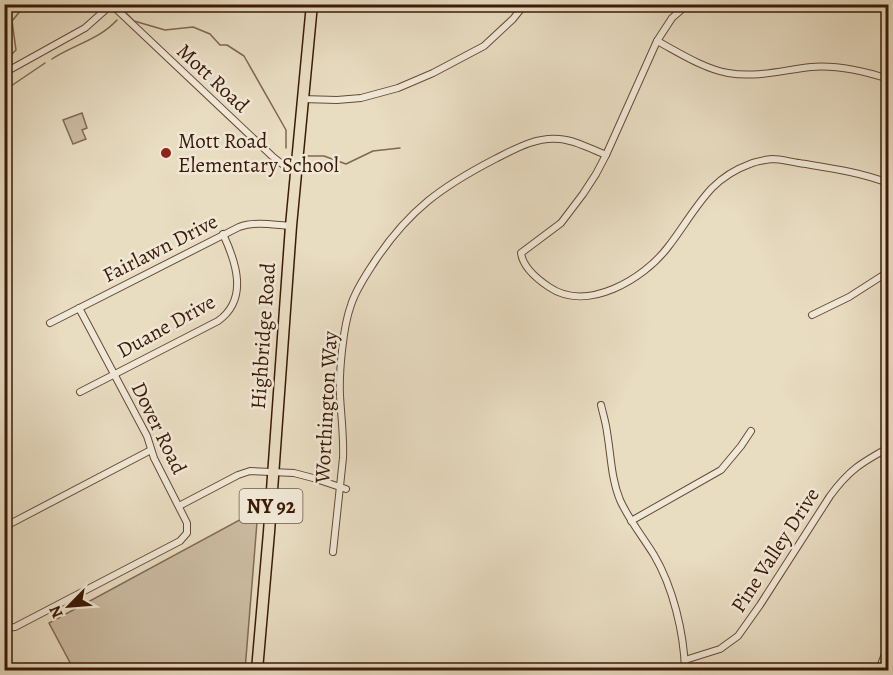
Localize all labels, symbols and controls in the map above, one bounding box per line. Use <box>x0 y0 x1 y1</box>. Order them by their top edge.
street label: Mott Road <box>171 37 256 119</box>
place label: Mott Road Elementary School <box>178 127 339 179</box>
marker: Mott Road Elementary School <box>159 146 173 160</box>
street label: Fairlawn Drive <box>98 207 222 289</box>
street label: Highbridge Road <box>244 261 282 410</box>
street label: Duane Drive <box>112 288 220 364</box>
street label: Worthington Way <box>308 330 344 485</box>
street label: Dover Road <box>125 377 194 479</box>
street label: Pine Valley Drive <box>724 482 826 618</box>
road number: NY 92 <box>240 489 302 523</box>
north arrow <box>39 576 99 636</box>
text: N <box>44 602 69 622</box>

